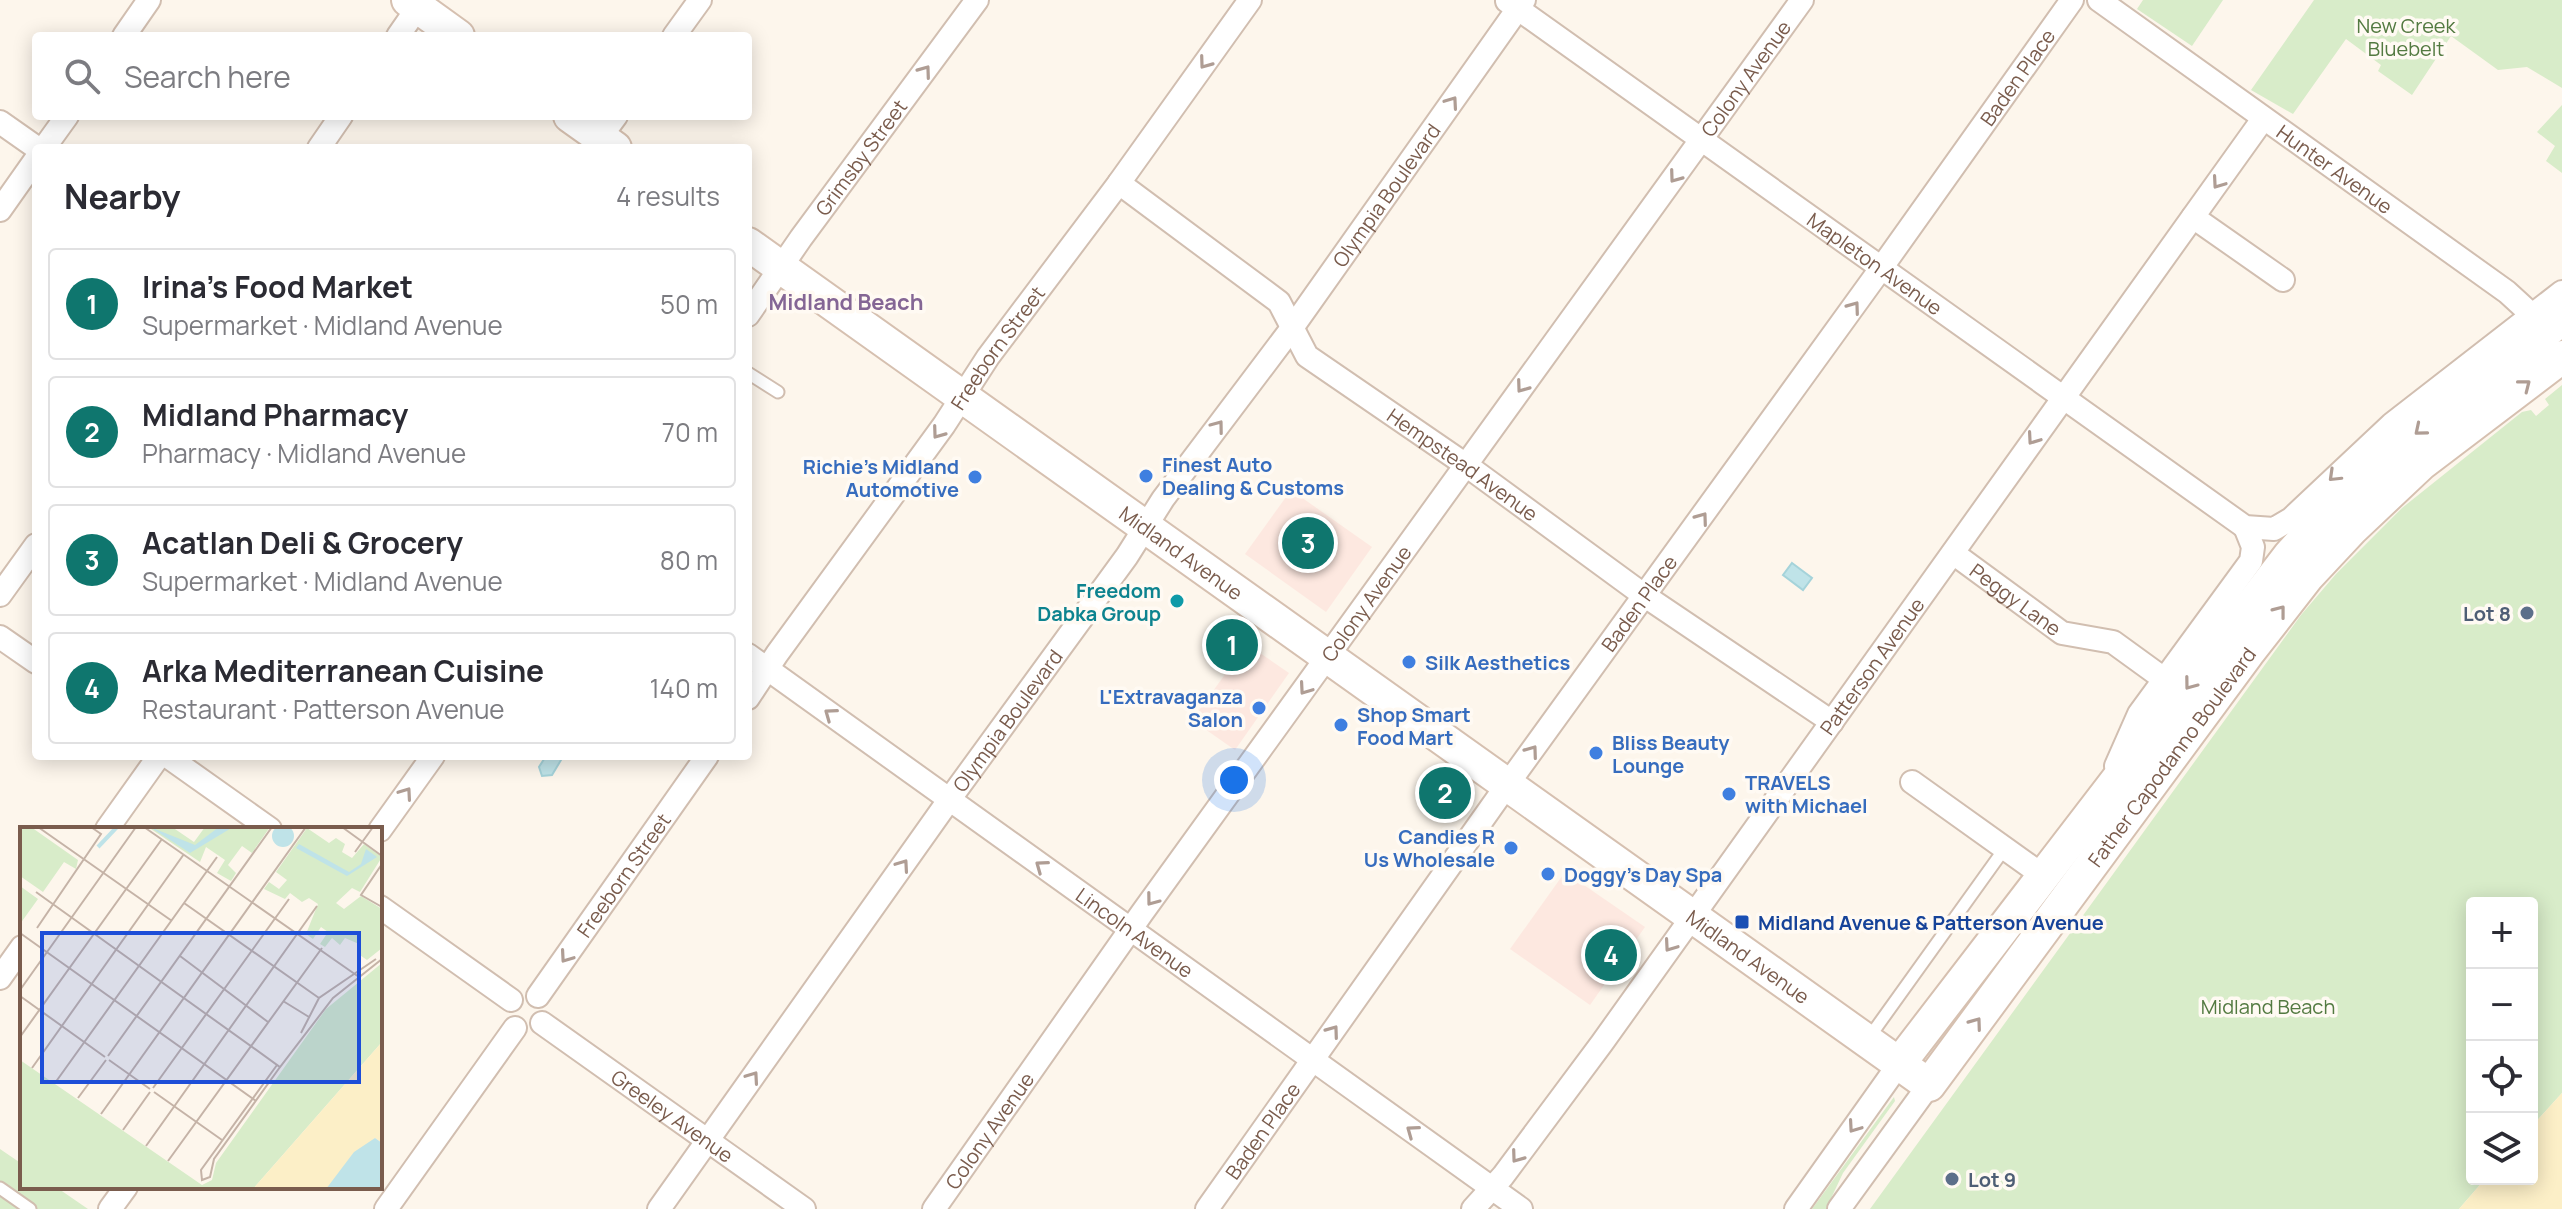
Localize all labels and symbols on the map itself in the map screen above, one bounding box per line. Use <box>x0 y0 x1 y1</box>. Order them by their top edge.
park label: New Creek Bluebelt <box>2357 12 2457 62</box>
street label: Colony Avenue <box>1694 15 1797 142</box>
street label: Baden Place <box>1973 23 2061 131</box>
one-way arrow <box>1200 55 1215 69</box>
one-way arrow <box>915 65 929 79</box>
street label: Grimsby Street <box>809 94 913 221</box>
one-way arrow <box>1442 96 1456 111</box>
street label: Olympia Boulevard <box>1326 118 1446 272</box>
street label: Hunter Avenue <box>2271 118 2398 219</box>
one-way arrow <box>1670 168 1685 183</box>
one-way arrow <box>2213 174 2228 188</box>
street label: Mapleton Avenue <box>1802 206 1948 321</box>
street label: Freeborn Street <box>944 280 1050 415</box>
district label: Midland Beach <box>769 287 923 317</box>
one-way arrow <box>1844 301 1859 316</box>
one-way arrow <box>1518 379 1532 393</box>
one-way arrow <box>2516 380 2530 394</box>
street label: Hempstead Avenue <box>1382 402 1544 527</box>
one-way arrow <box>2415 420 2430 435</box>
one-way arrow <box>1208 421 1222 435</box>
one-way arrow <box>933 424 948 439</box>
one-way arrow <box>2028 431 2043 445</box>
place label: Finest Auto Dealing & Customs <box>1162 451 1344 501</box>
place label: Richie's Midland Automotive <box>803 453 959 503</box>
marker: Finest Auto Dealing & Customs <box>1137 467 1155 485</box>
one-way arrow <box>2329 467 2343 482</box>
marker: Richie's Midland Automotive <box>966 468 984 486</box>
street label: Midland Avenue <box>1114 499 1248 606</box>
one-way arrow <box>1692 512 1706 527</box>
pin: 3 <box>1282 513 1334 573</box>
street label: Colony Avenue <box>1315 540 1417 667</box>
street label: Baden Place <box>1595 549 1683 657</box>
street label: Peggy Lane <box>1965 557 2067 642</box>
place label: Freedom Dabka Group <box>1037 577 1161 627</box>
marker: Freedom Dabka Group <box>1168 592 1186 610</box>
street label: Patterson Avenue <box>1813 592 1930 740</box>
place label: Lot 8 <box>2463 600 2511 627</box>
marker: Lot 8 <box>2518 604 2536 622</box>
one-way arrow <box>2271 605 2285 620</box>
pin: 1 <box>1206 615 1258 675</box>
street label: Father Capodanno Boulevard <box>2081 641 2262 872</box>
street label: Olympia Boulevard <box>946 644 1068 797</box>
place label: Silk Aesthetics <box>1425 649 1570 676</box>
marker: Silk Aesthetics <box>1400 653 1418 671</box>
one-way arrow <box>2185 675 2199 690</box>
one-way arrow <box>1300 681 1315 695</box>
place label: L'Extravaganza Salon <box>1099 683 1243 733</box>
marker: L'Extravaganza Salon <box>1250 699 1268 717</box>
place label: Shop Smart Food Mart <box>1357 701 1471 751</box>
one-way arrow <box>824 709 838 724</box>
marker: Shop Smart Food Mart <box>1332 716 1350 734</box>
place label: Bliss Beauty Lounge <box>1612 729 1730 779</box>
marker: Bliss Beauty Lounge <box>1587 744 1605 762</box>
one-way arrow <box>1522 745 1537 760</box>
your location <box>1214 760 1254 800</box>
pin: 2 <box>1419 763 1471 823</box>
place label: TRAVELS with Michael <box>1745 769 1868 819</box>
marker: TRAVELS with Michael <box>1720 785 1738 803</box>
one-way arrow <box>396 787 411 802</box>
street label: Freeborn Street <box>570 807 676 942</box>
place label: Candies R Us Wholesale <box>1364 823 1495 873</box>
inset map <box>20 827 382 1189</box>
marker: Candies R Us Wholesale <box>1502 839 1520 857</box>
one-way arrow <box>893 860 908 874</box>
one-way arrow <box>1035 861 1050 876</box>
place label: Doggy's Day Spa <box>1564 861 1722 888</box>
marker: Doggy's Day Spa <box>1539 865 1557 883</box>
street label: Lincoln Avenue <box>1071 881 1199 984</box>
one-way arrow <box>1147 891 1162 905</box>
street label: Midland Avenue <box>1681 903 1815 1009</box>
place label: Midland Avenue & Patterson Avenue <box>1758 909 2104 936</box>
marker: Midland Avenue & Patterson Avenue <box>1733 913 1751 931</box>
pin: 4 <box>1585 925 1637 985</box>
one-way arrow <box>1665 938 1680 952</box>
one-way arrow <box>561 949 576 963</box>
park label: Midland Beach <box>2201 993 2335 1020</box>
one-way arrow <box>1967 1017 1981 1031</box>
one-way arrow <box>1323 1025 1338 1040</box>
street label: Greeley Avenue <box>606 1063 739 1168</box>
street label: Colony Avenue <box>939 1067 1040 1194</box>
one-way arrow <box>743 1072 758 1086</box>
street label: Baden Place <box>1219 1077 1306 1185</box>
one-way arrow <box>1849 1119 1864 1133</box>
one-way arrow <box>1406 1126 1421 1141</box>
one-way arrow <box>1513 1148 1527 1163</box>
place label: Lot 9 <box>1968 1166 2016 1193</box>
marker: Lot 9 <box>1943 1170 1961 1188</box>

